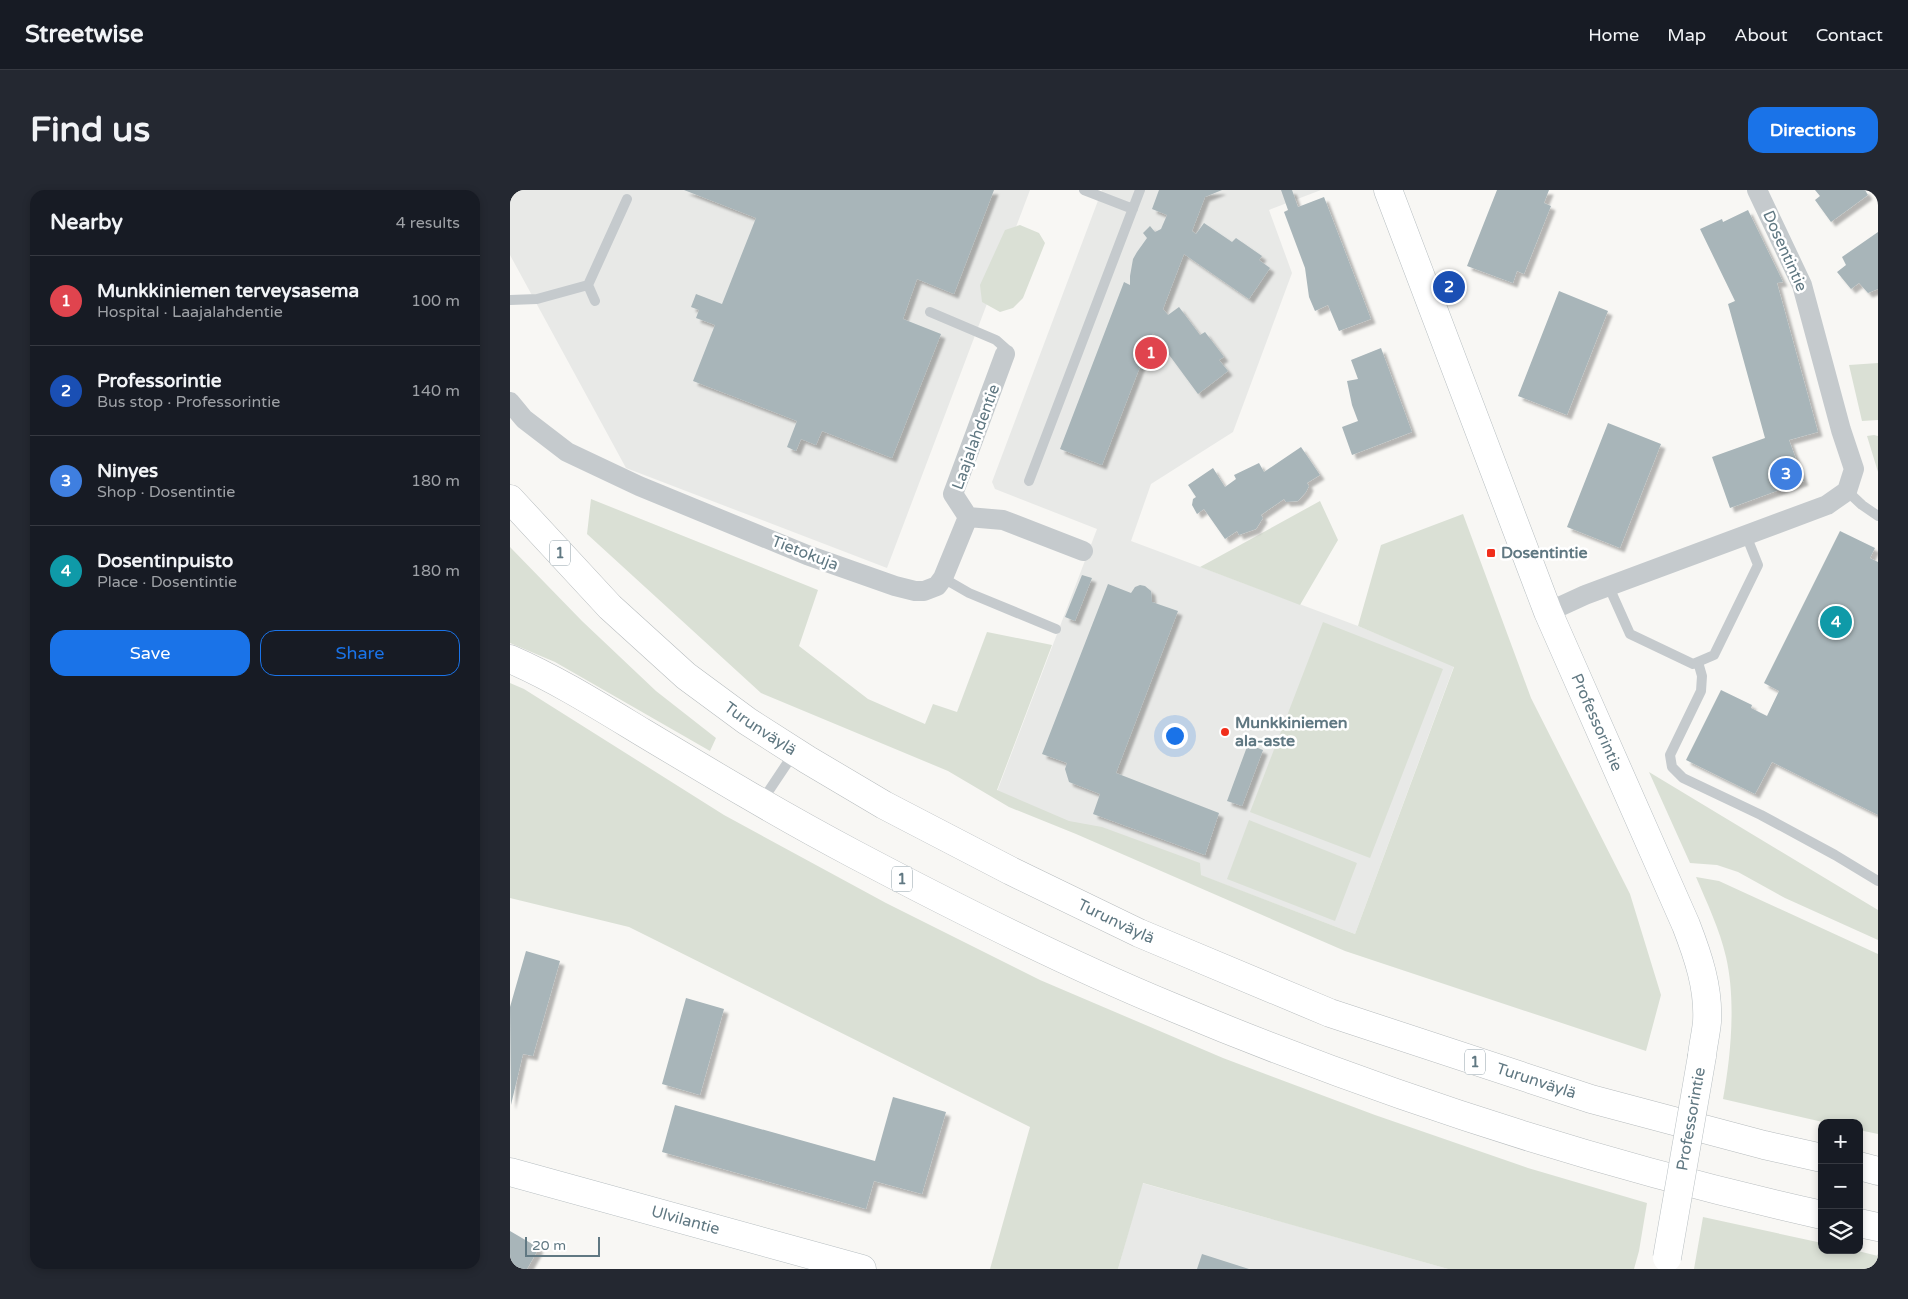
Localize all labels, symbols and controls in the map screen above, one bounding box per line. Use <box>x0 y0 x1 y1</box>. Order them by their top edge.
text: Streetwise <box>25 20 144 49</box>
text: Home <box>1588 24 1639 46</box>
text: Map <box>1667 24 1706 46</box>
text: About <box>1734 24 1788 46</box>
text: Contact <box>1816 24 1883 46</box>
button: Directions <box>1748 107 1878 153</box>
text: Find us <box>30 109 150 151</box>
street label: Dosentintie <box>1758 207 1812 295</box>
text: Nearby <box>50 210 123 235</box>
text: 4 results <box>396 213 460 233</box>
pin: 2 <box>1433 268 1465 306</box>
text: Munkkiniemen terveysasema <box>97 280 359 302</box>
text: 1 <box>61 291 71 311</box>
text: 100 m <box>411 291 460 311</box>
text: Hospital · Laajalahdentie <box>97 302 283 322</box>
pin: 1 <box>1135 334 1167 372</box>
text: Professorintie <box>97 370 221 392</box>
text: 2 <box>61 381 71 401</box>
text: 140 m <box>411 381 460 401</box>
street label: Laajalahdentie <box>948 382 1004 492</box>
text: Bus stop · Professorintie <box>97 392 280 412</box>
pin: 3 <box>1770 455 1802 493</box>
text: Ninyes <box>97 460 158 482</box>
text: 3 <box>61 471 71 491</box>
text: 180 m <box>411 471 460 491</box>
text: Shop · Dosentintie <box>97 482 235 502</box>
street label: Tietokuja <box>769 531 841 575</box>
road number: 1 <box>550 540 570 566</box>
place label: Dosentintie <box>1501 543 1588 563</box>
marker: Dosentintie <box>1485 547 1497 559</box>
text: Dosentinpuisto <box>97 550 233 572</box>
text: 4 <box>61 561 71 581</box>
text: 180 m <box>411 561 460 581</box>
text: Place · Dosentintie <box>97 572 237 592</box>
pin: 4 <box>1820 603 1852 641</box>
button: Save <box>50 630 250 676</box>
button: Share <box>260 630 460 676</box>
street label: Professorintie <box>1566 670 1627 774</box>
street label: Turunväylä <box>720 697 800 760</box>
place label: Munkkiniemen ala-aste <box>1235 713 1347 751</box>
your location <box>1162 723 1188 749</box>
marker: Munkkiniemen ala-aste <box>1219 726 1231 738</box>
road number: 1 <box>892 866 912 892</box>
street label: Turunväylä <box>1074 895 1157 948</box>
road number: 1 <box>1465 1050 1485 1074</box>
street label: Turunväylä <box>1494 1059 1579 1103</box>
street label: Professorintie <box>1672 1066 1710 1172</box>
map controls <box>1818 1119 1863 1254</box>
button: + <box>1818 1119 1863 1164</box>
button: − <box>1818 1164 1863 1209</box>
street label: Ulvilantie <box>649 1201 722 1239</box>
button: layers <box>1818 1209 1863 1254</box>
scale bar <box>525 1234 600 1257</box>
text: 20 m <box>532 1237 566 1254</box>

